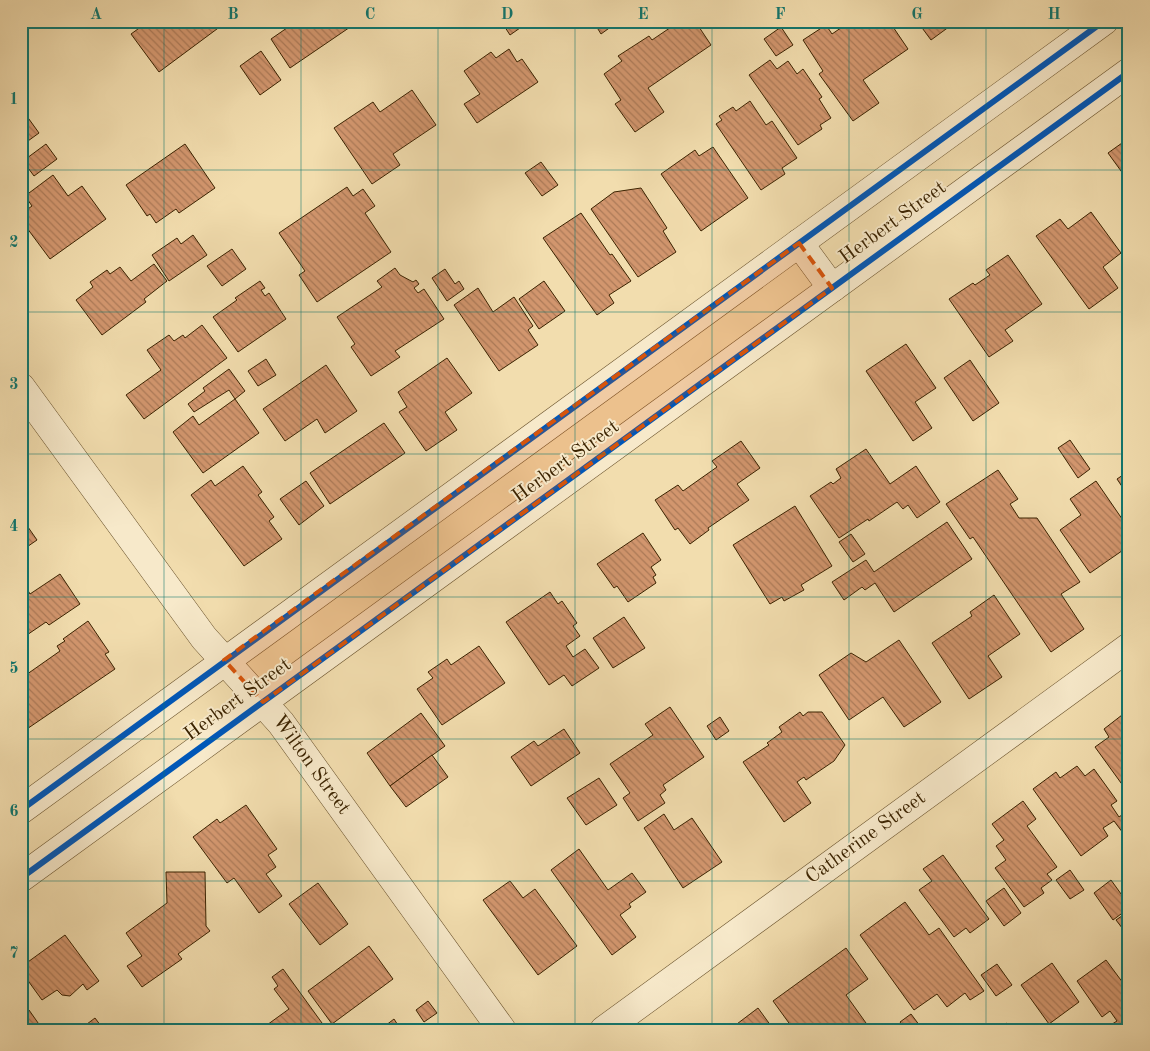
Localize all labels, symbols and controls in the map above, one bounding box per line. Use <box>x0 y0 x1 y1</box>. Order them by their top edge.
text: A <box>90 7 102 23</box>
text: B <box>227 7 239 23</box>
text: C <box>365 7 375 23</box>
text: D <box>501 7 513 23</box>
text: E <box>637 7 649 23</box>
text: F <box>775 7 786 23</box>
text: G <box>911 7 923 23</box>
text: H <box>1047 7 1061 23</box>
text: 1 <box>9 92 19 108</box>
street label: Herbert Street <box>836 178 950 268</box>
text: 2 <box>9 235 19 251</box>
text: 3 <box>9 377 19 393</box>
street label: Herbert Street <box>509 417 623 507</box>
text: 4 <box>9 519 19 535</box>
street label: Herbert Street <box>181 655 295 745</box>
text: 5 <box>9 661 19 677</box>
street label: Wilton Street <box>268 712 354 818</box>
street label: Catherine Street <box>802 788 930 888</box>
text: 6 <box>9 804 19 820</box>
text: 7 <box>9 946 19 962</box>

